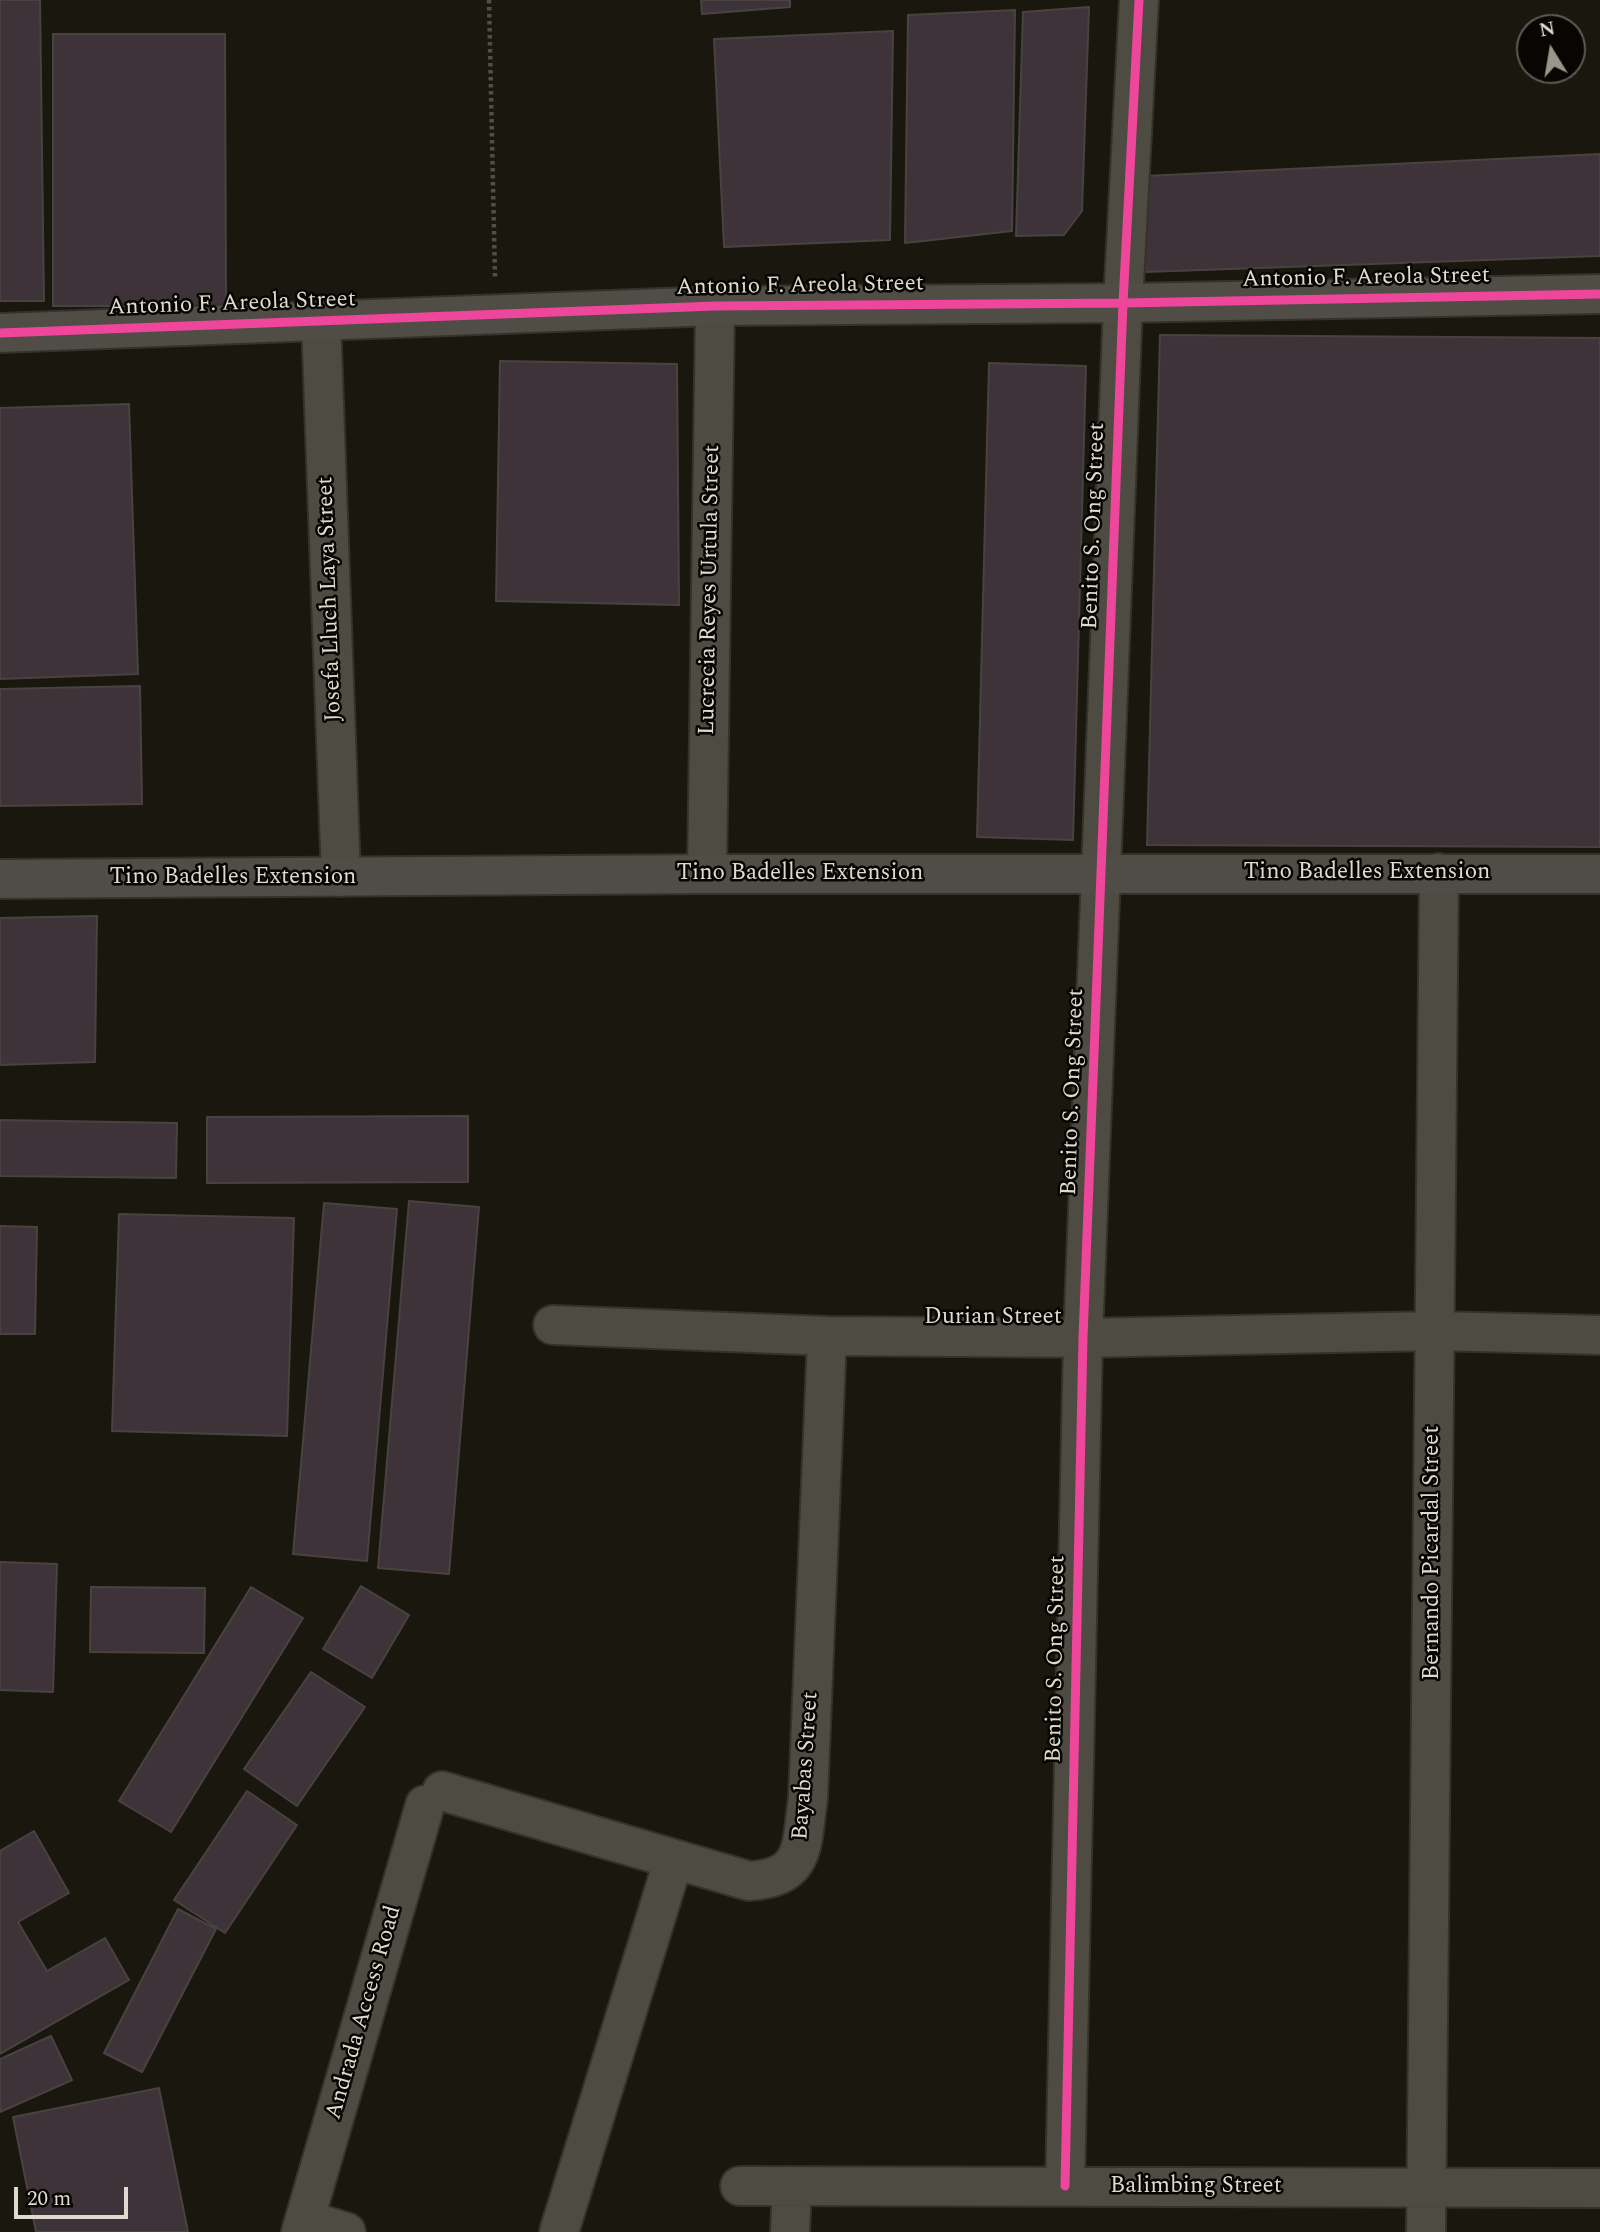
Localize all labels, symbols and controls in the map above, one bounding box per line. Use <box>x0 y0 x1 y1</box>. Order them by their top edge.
north arrow <box>1516 14 1586 84</box>
text: N <box>1537 14 1558 46</box>
street label: Antonio F. Areola Street <box>1242 263 1490 295</box>
street label: Antonio F. Areola Street <box>676 271 924 303</box>
street label: Antonio F. Areola Street <box>108 287 356 323</box>
street label: Benito S. Ong Street <box>1078 422 1112 630</box>
street label: Lucrecia Reyes Urtula Street <box>695 445 727 735</box>
street label: Josefa Lluch Laya Street <box>313 476 349 722</box>
street label: Tino Badelles Extension <box>1244 859 1490 887</box>
street label: Tino Badelles Extension <box>677 860 923 888</box>
street label: Tino Badelles Extension <box>110 864 356 892</box>
street label: Benito S. Ong Street <box>1057 988 1091 1196</box>
street label: Durian Street <box>924 1304 1062 1332</box>
street label: Bernando Picardal Street <box>1419 1426 1447 1680</box>
street label: Benito S. Ong Street <box>1041 1555 1073 1763</box>
street label: Bayabas Street <box>788 1691 826 1841</box>
street label: Andrada Access Road <box>321 1903 409 2123</box>
scale bar <box>18 2172 131 2216</box>
street label: Balimbing Street <box>1110 2173 1282 2201</box>
text: 20 m <box>27 2183 71 2215</box>

